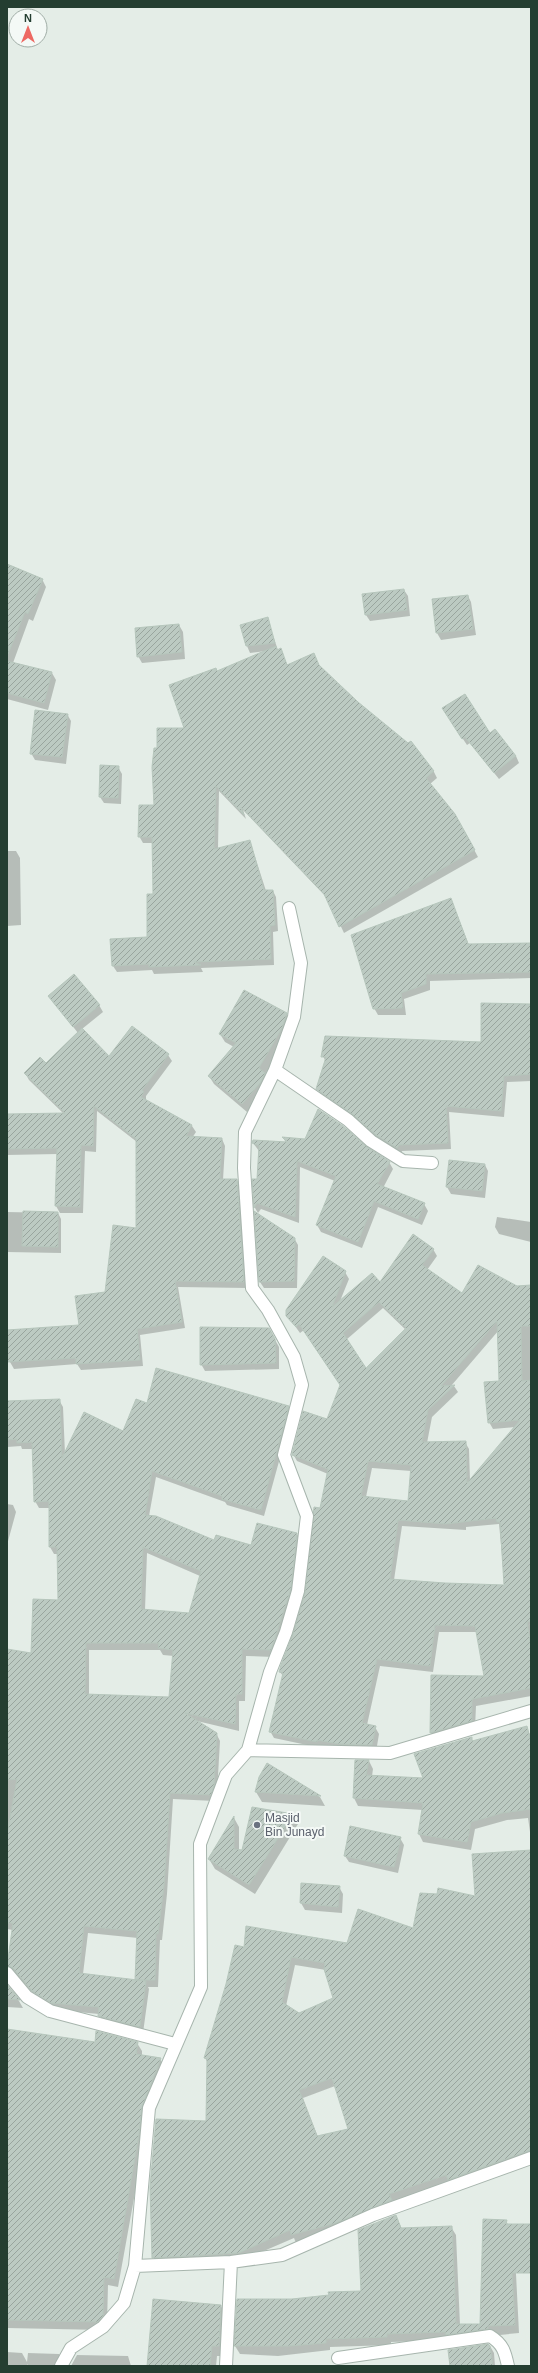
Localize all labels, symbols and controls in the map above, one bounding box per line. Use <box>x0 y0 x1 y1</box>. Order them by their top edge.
north arrow <box>8 8 48 48</box>
text: N <box>24 12 32 24</box>
place label: Masjid Bin Junayd <box>265 1811 324 1839</box>
marker: Masjid Bin Junayd <box>252 1820 262 1830</box>

